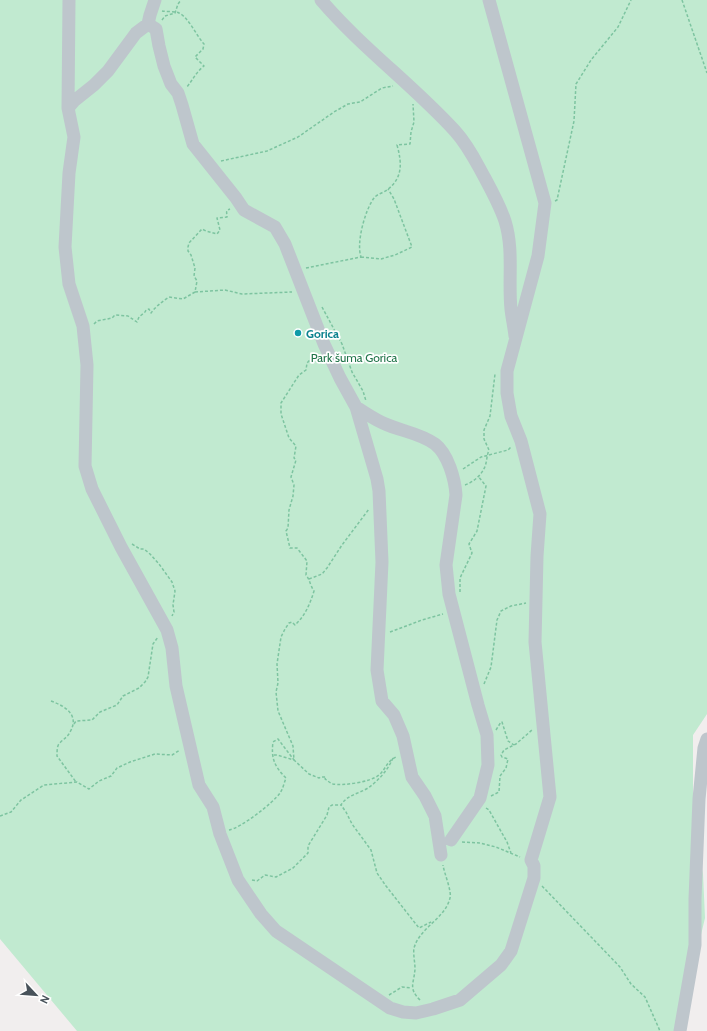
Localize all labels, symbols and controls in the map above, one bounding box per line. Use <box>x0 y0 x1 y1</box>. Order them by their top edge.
place label: Gorica <box>306 326 339 341</box>
marker: Gorica <box>293 328 303 338</box>
park label: Park šuma Gorica <box>311 350 398 365</box>
north arrow <box>16 975 56 1015</box>
text: N <box>37 993 53 1006</box>

